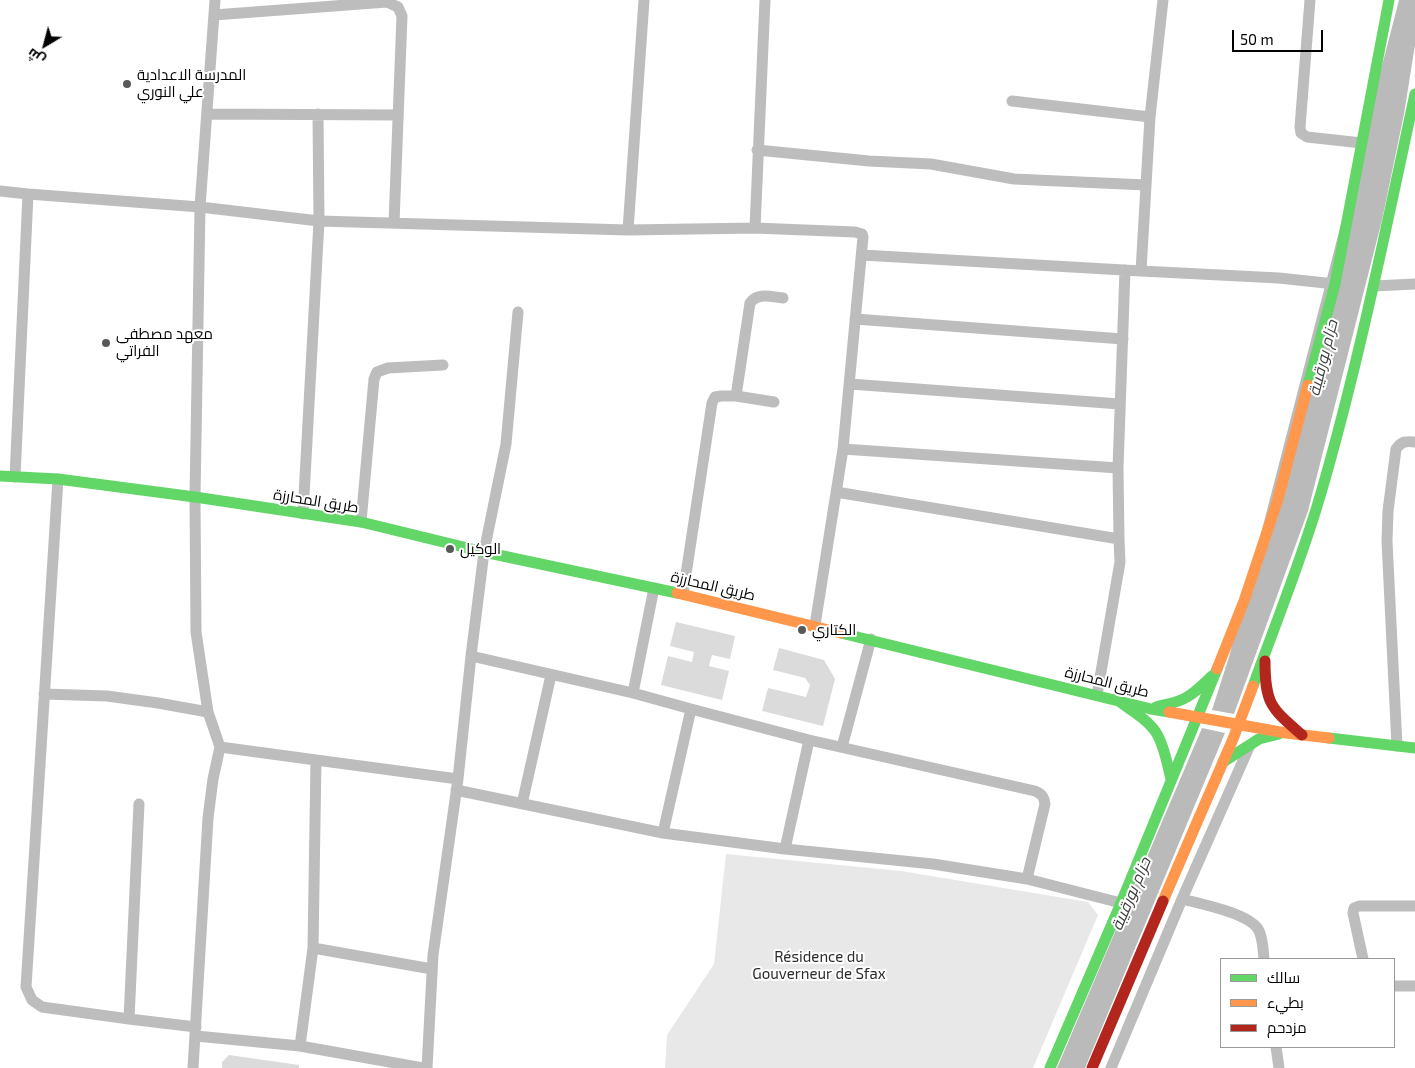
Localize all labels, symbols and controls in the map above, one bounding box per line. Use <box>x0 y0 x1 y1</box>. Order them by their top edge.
north arrow <box>20 20 70 70</box>
scale bar <box>1235 20 1326 52</box>
text: 50 m <box>1240 30 1274 48</box>
text: ش <box>23 45 48 70</box>
place label: المدرسة الاعدادية علي النوري <box>137 66 246 101</box>
marker: المدرسة الاعدادية علي النوري <box>121 78 133 90</box>
water label: حزام بورقيبة <box>1304 318 1342 398</box>
place label: معهد مصطفى الفراتي <box>116 325 213 360</box>
marker: معهد مصطفى الفراتي <box>100 337 112 349</box>
street label: طريق المحارزة <box>272 485 360 517</box>
place label: الوكيل <box>460 540 501 558</box>
marker: الوكيل <box>444 543 456 555</box>
street label: طريق المحارزة <box>669 568 757 604</box>
place label: الكتاري <box>812 621 856 639</box>
marker: الكتاري <box>796 624 808 636</box>
street label: طريق المحارزة <box>1063 663 1151 701</box>
water label: حزام بورقيبة <box>1107 855 1155 933</box>
park label: Résidence du Gouverneur de Sfax <box>752 948 886 983</box>
legend <box>1220 958 1395 1048</box>
text: سالك <box>1267 968 1300 986</box>
text: بطيء <box>1267 993 1304 1011</box>
text: مزدحم <box>1267 1018 1307 1036</box>

